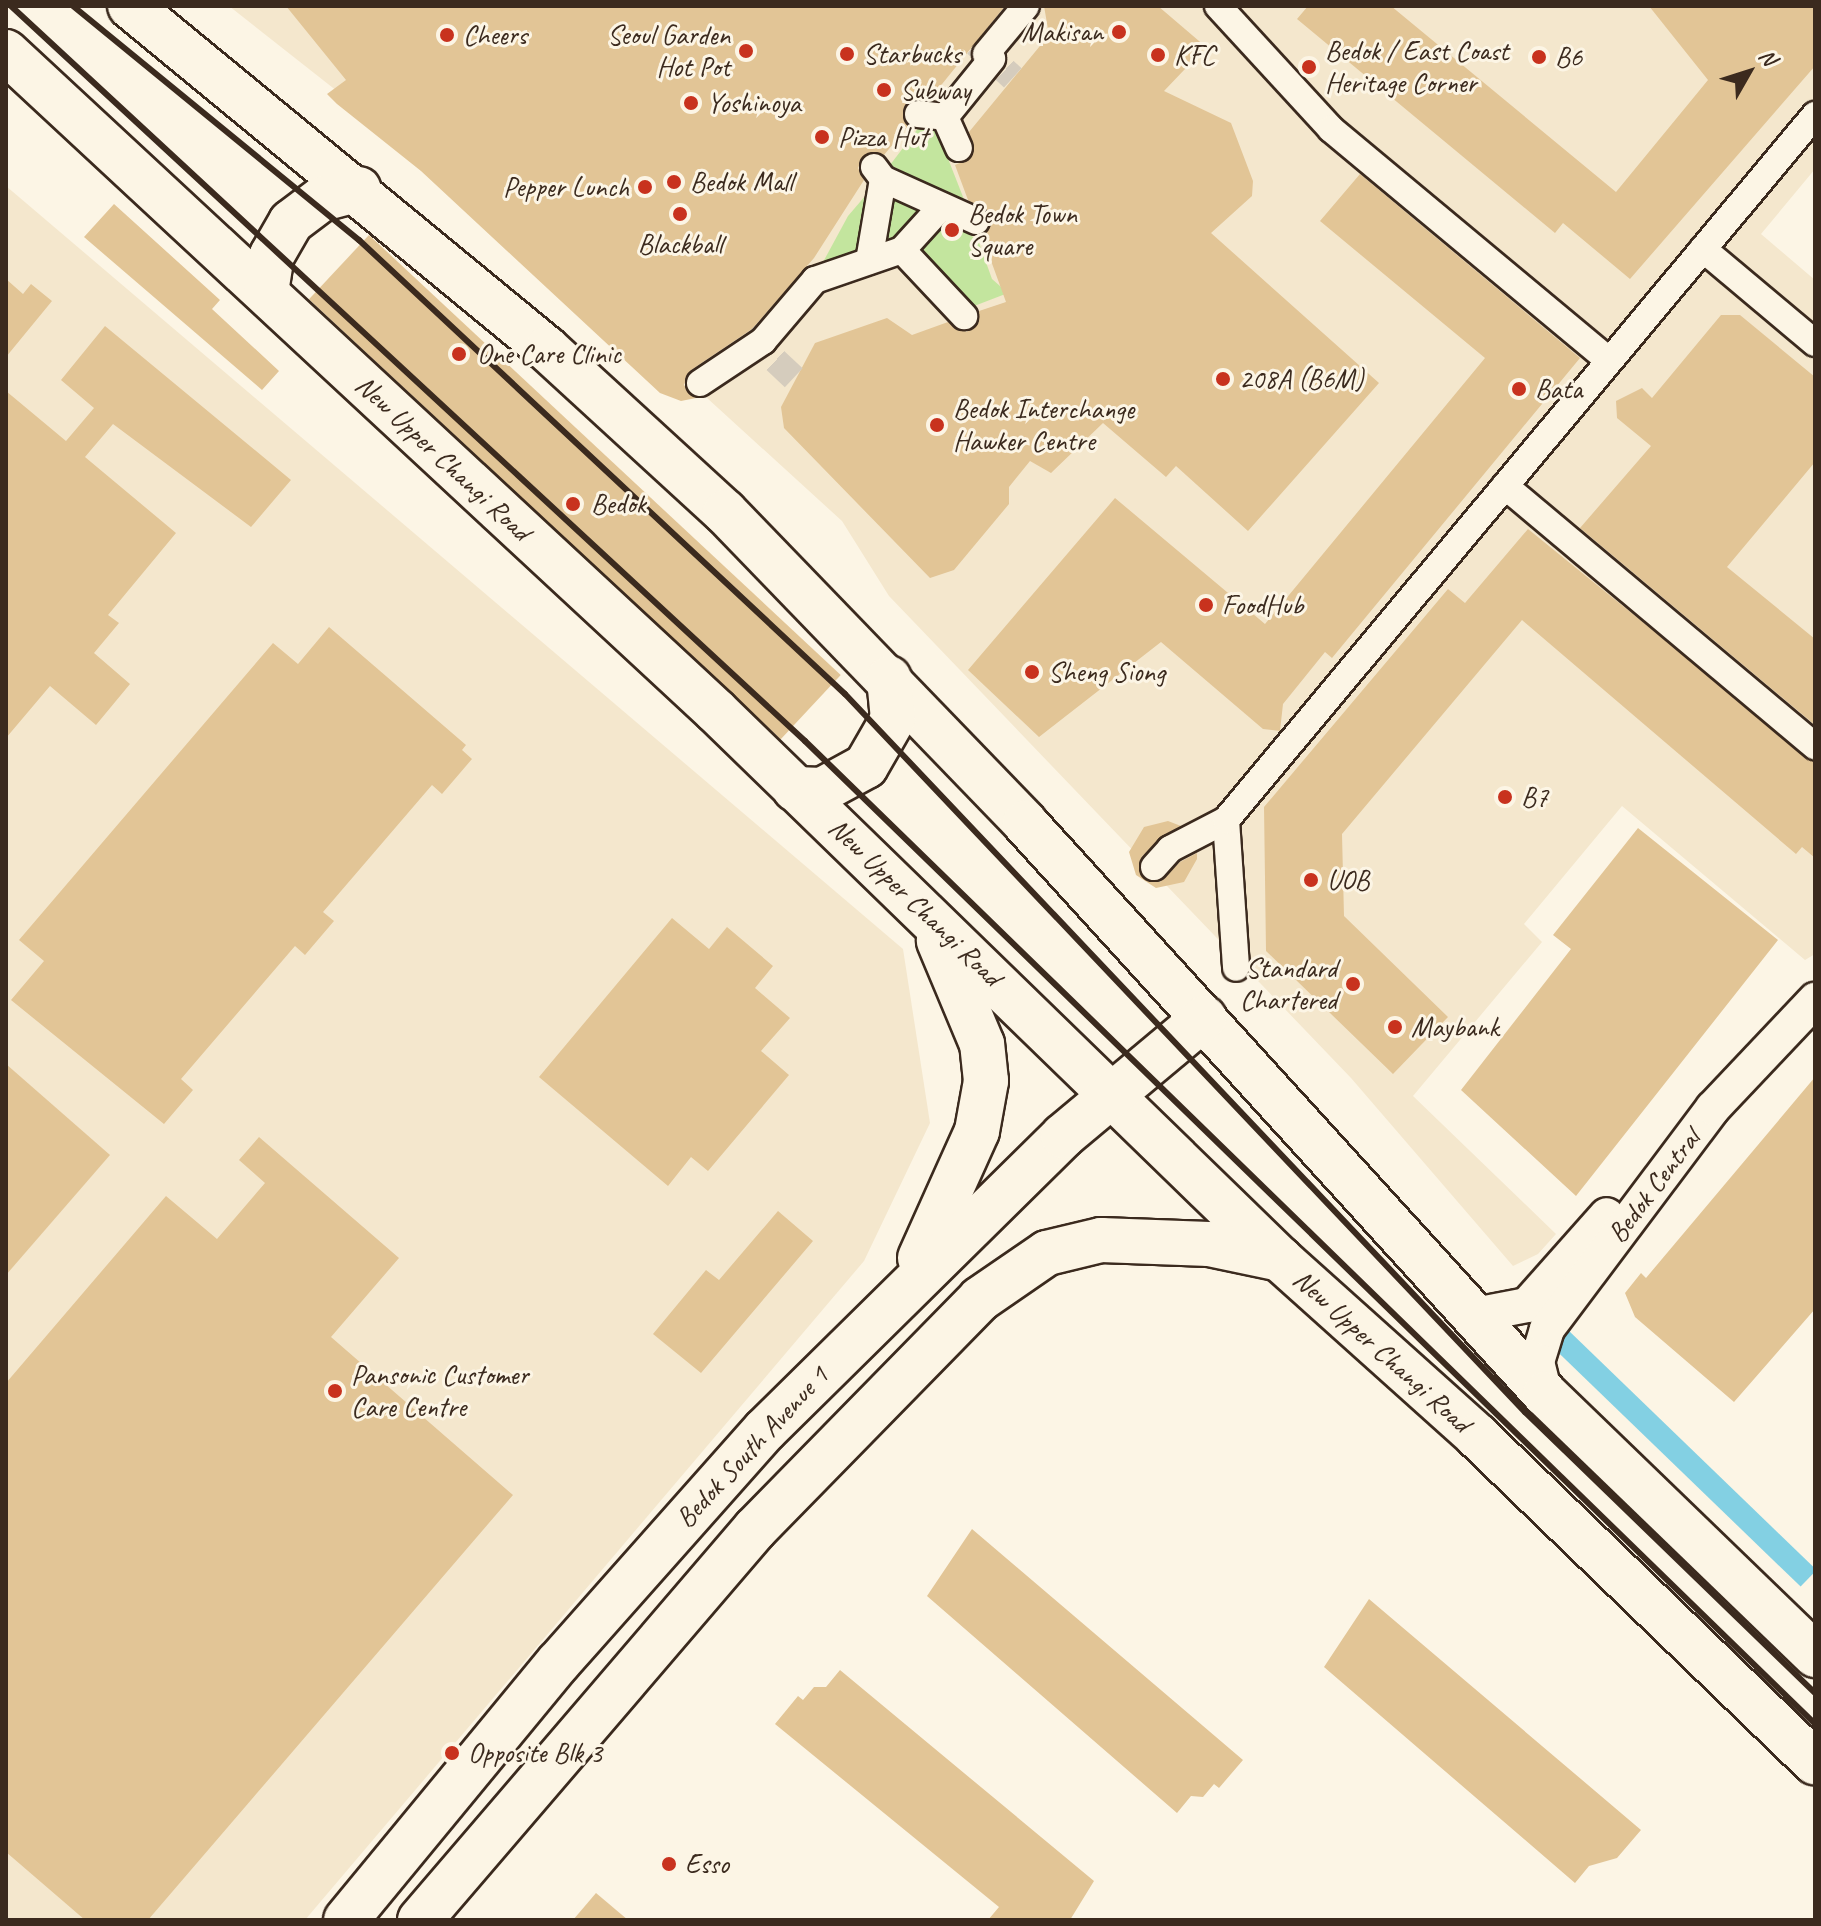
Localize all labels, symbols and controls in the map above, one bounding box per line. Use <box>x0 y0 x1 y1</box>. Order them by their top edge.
place label: Makisan <box>1022 15 1103 49</box>
place label: Cheers <box>463 18 527 52</box>
place label: Seoul Garden Hot Pot <box>607 18 730 84</box>
marker: Makisan <box>1110 23 1128 41</box>
marker: Cheers <box>438 26 456 44</box>
north arrow <box>1709 32 1789 112</box>
place label: Bedok / East Coast Heritage Corner <box>1325 34 1508 100</box>
place label: Starbucks <box>863 37 961 71</box>
place label: KFC <box>1174 38 1215 72</box>
place label: B6 <box>1555 40 1582 74</box>
marker: Seoul Garden Hot Pot <box>737 42 755 60</box>
text: N <box>1752 43 1783 71</box>
marker: Starbucks <box>838 45 856 63</box>
marker: KFC <box>1149 46 1167 64</box>
marker: B6 <box>1530 48 1548 66</box>
marker: Bedok / East Coast Heritage Corner <box>1300 58 1318 76</box>
place label: Subway <box>900 73 971 107</box>
marker: Subway <box>875 81 893 99</box>
place label: Yoshinoya <box>707 86 801 120</box>
marker: Yoshinoya <box>682 94 700 112</box>
place label: Pizza Hut <box>838 120 928 154</box>
marker: Pizza Hut <box>813 128 831 146</box>
place label: Bedok Mall <box>690 165 793 199</box>
place label: Pepper Lunch <box>504 170 629 204</box>
marker: Bedok Mall <box>665 173 683 191</box>
marker: Pepper Lunch <box>636 178 654 196</box>
place label: Bedok Town Square <box>968 197 1077 263</box>
marker: Blackball <box>671 205 689 223</box>
marker: Bedok Town Square <box>943 221 961 239</box>
place label: Blackball <box>638 227 722 261</box>
place label: One Care Clinic <box>477 337 622 371</box>
marker: One Care Clinic <box>448 343 470 365</box>
place label: 208A (B6M) <box>1239 362 1363 396</box>
street label: New Upper Changi Road <box>348 368 538 548</box>
marker: 208A (B6M) <box>1214 370 1232 388</box>
place label: Bata <box>1535 372 1582 406</box>
marker: Bata <box>1510 380 1528 398</box>
place label: Bedok Interchange Hawker Centre <box>953 392 1132 458</box>
marker: Bedok Interchange Hawker Centre <box>928 416 946 434</box>
place label: Bedok <box>591 487 646 521</box>
marker: Bedok <box>562 493 584 515</box>
place label: FoodHub <box>1222 588 1303 622</box>
marker: FoodHub <box>1197 596 1215 614</box>
place label: Sheng Siong <box>1048 655 1165 689</box>
marker: Sheng Siong <box>1023 663 1041 681</box>
place label: B7 <box>1521 780 1548 814</box>
marker: B7 <box>1496 788 1514 806</box>
street label: New Upper Changi Road <box>821 811 1009 993</box>
place label: UOB <box>1327 863 1369 897</box>
marker: UOB <box>1302 871 1320 889</box>
place label: Standard Chartered <box>1240 951 1337 1017</box>
marker: Standard Chartered <box>1344 975 1362 993</box>
place label: Maybank <box>1411 1010 1499 1044</box>
marker: Maybank <box>1386 1018 1404 1036</box>
street label: Bedok Central <box>1601 1123 1707 1249</box>
street label: New Upper Changi Road <box>1286 1262 1478 1440</box>
place label: Pansonic Customer Care Centre <box>351 1358 529 1424</box>
street label: Bedok South Avenue 1 <box>669 1360 835 1534</box>
marker: Pansonic Customer Care Centre <box>326 1382 344 1400</box>
place label: Opposite Blk 3 <box>468 1736 602 1770</box>
marker: Opposite Blk 3 <box>443 1744 461 1762</box>
place label: Esso <box>685 1847 729 1881</box>
marker: Esso <box>660 1855 678 1873</box>

